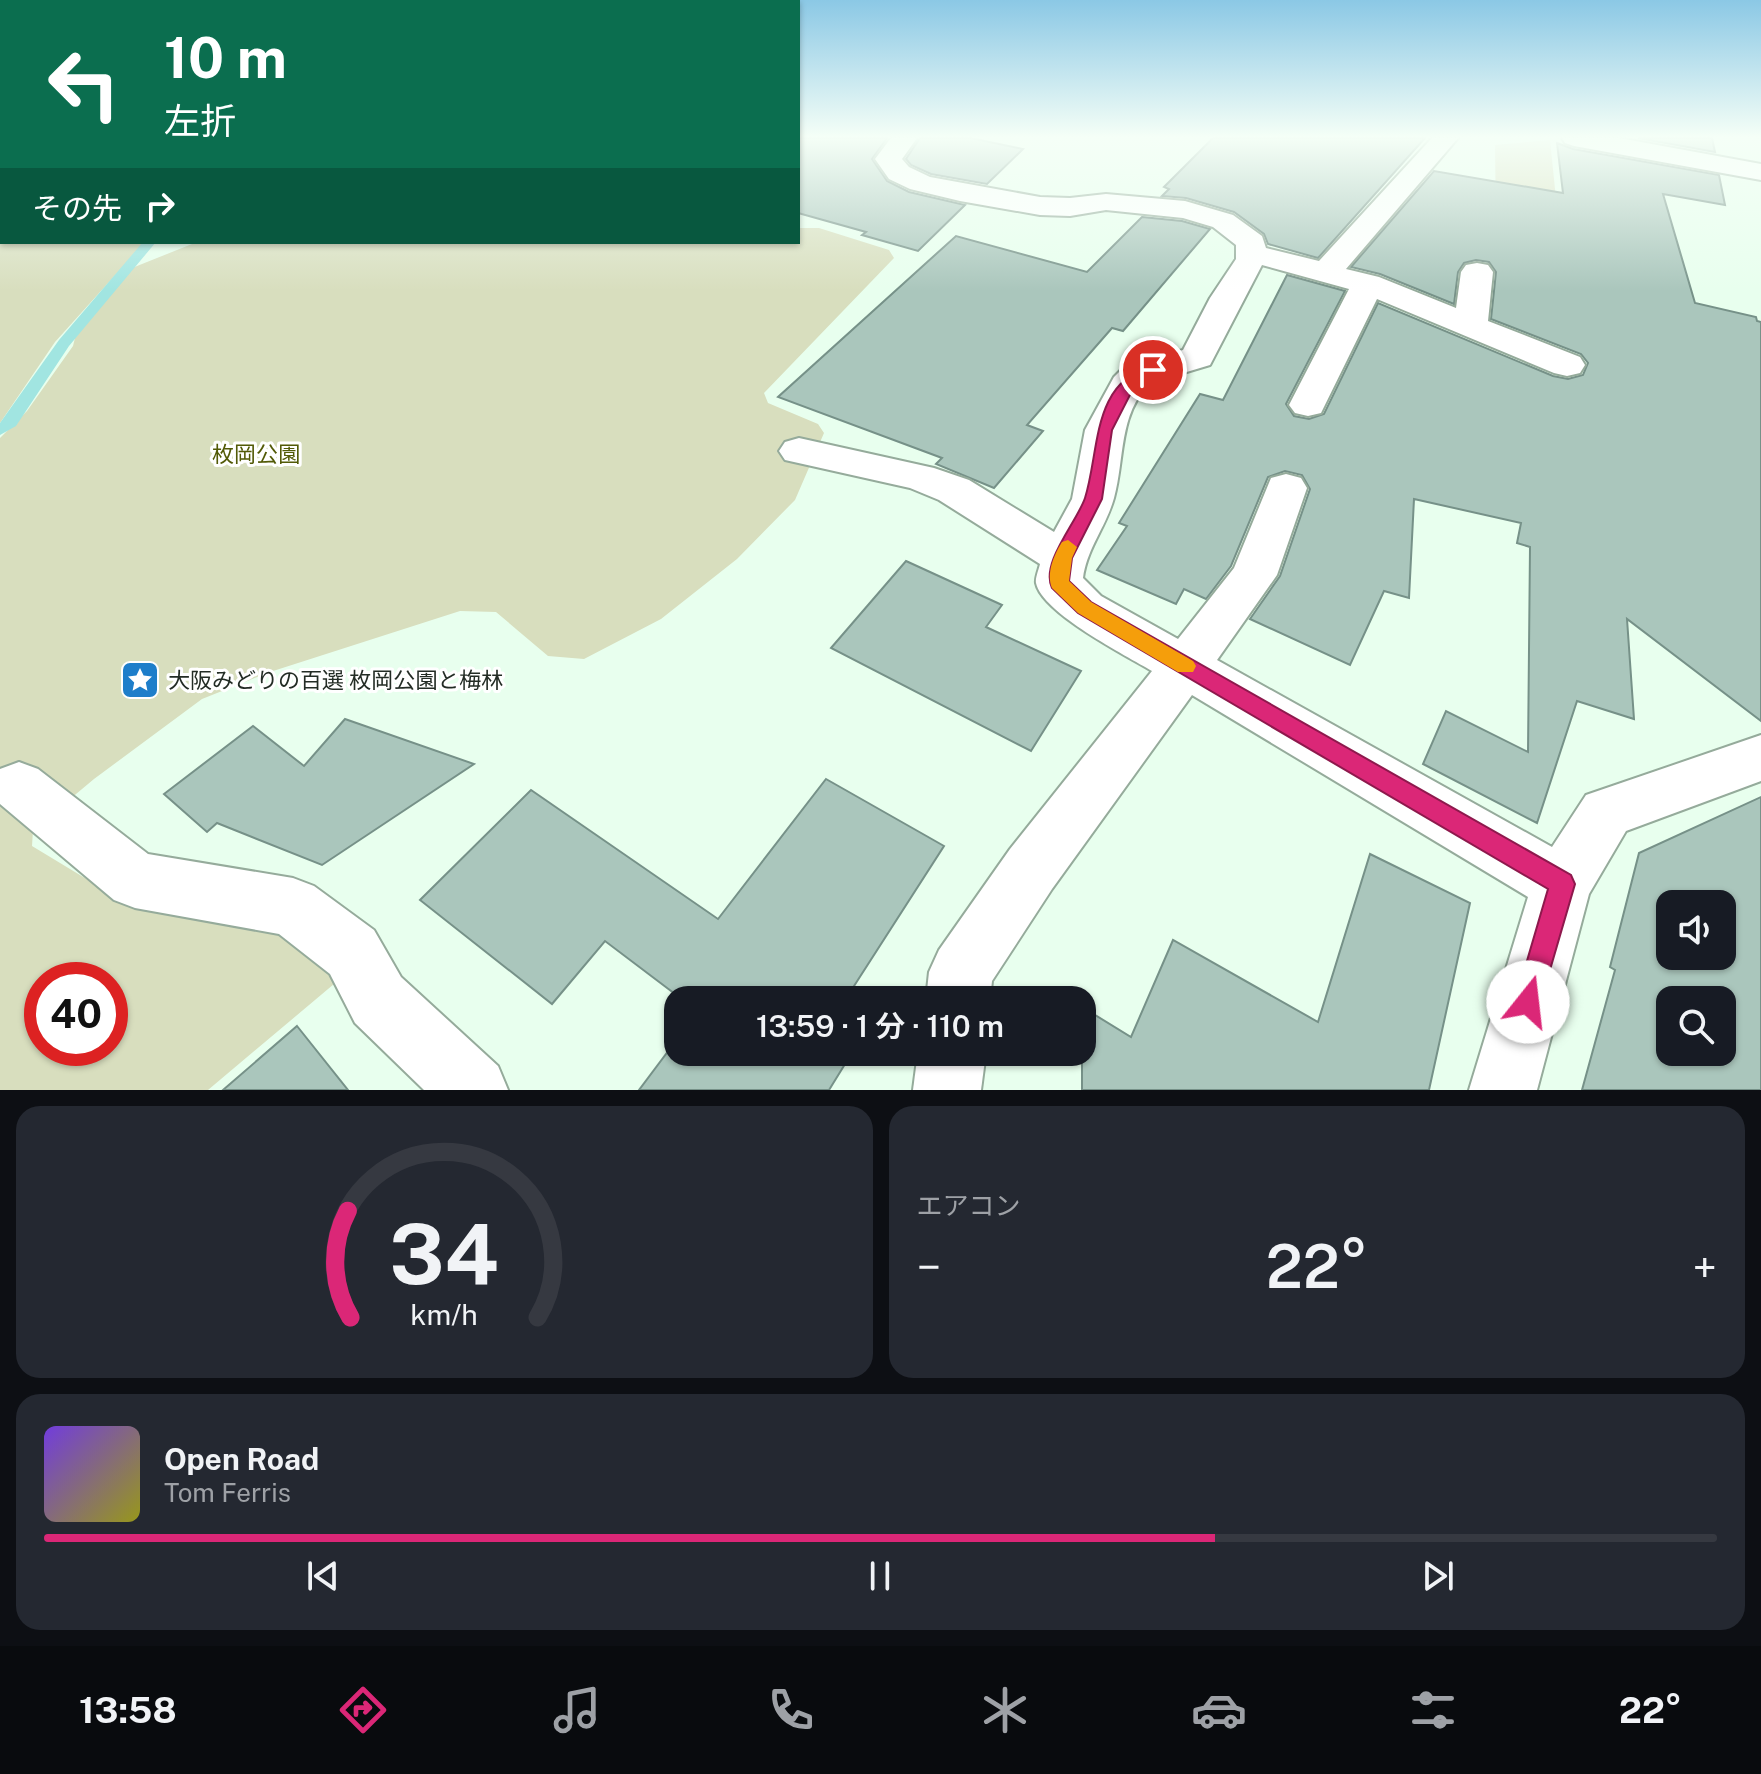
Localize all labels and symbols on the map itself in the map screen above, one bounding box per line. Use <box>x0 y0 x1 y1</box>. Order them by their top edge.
pin <box>1119 336 1187 404</box>
park label: 枚岡公園 <box>212 441 300 467</box>
place icon: 大阪みどりの百選 枚岡公園と梅林 <box>119 659 161 701</box>
place label: 大阪みどりの百選 枚岡公園と梅林 <box>168 667 503 693</box>
position arrow <box>1486 960 1570 1044</box>
speed limit sign: 40 <box>24 962 128 1066</box>

